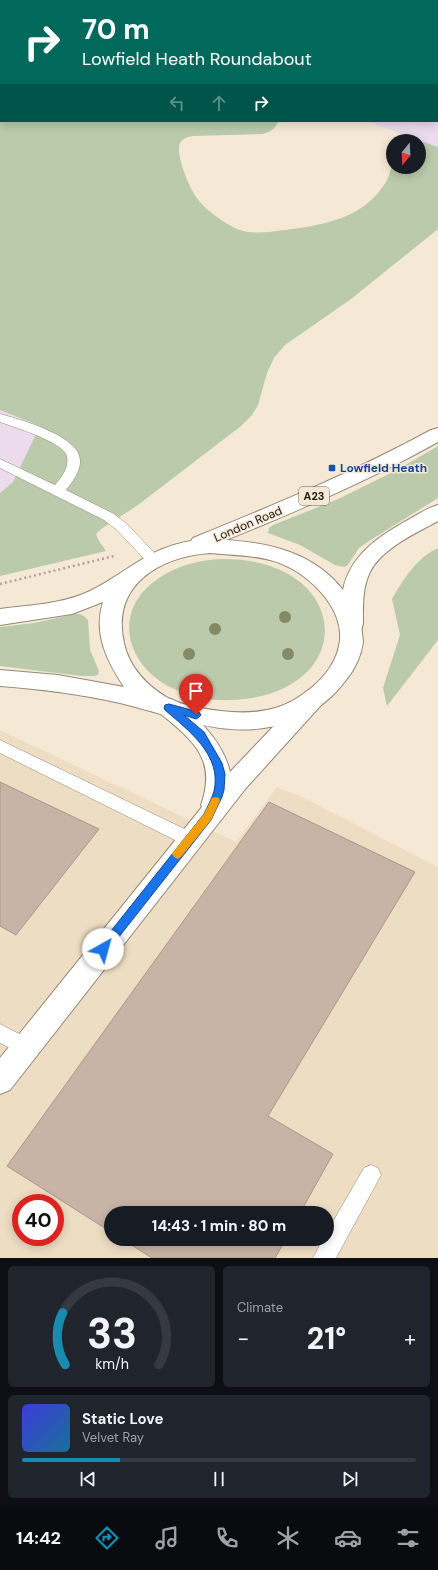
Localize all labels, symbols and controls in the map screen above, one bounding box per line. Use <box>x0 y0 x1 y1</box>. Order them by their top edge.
text: 70 m <box>82 11 150 48</box>
icon: right <box>16 16 68 68</box>
text: Lowfield Heath Roundabout <box>82 47 312 71</box>
icon: left <box>166 92 188 114</box>
icon: ahead <box>208 92 230 114</box>
icon: right <box>250 92 272 114</box>
north arrow <box>386 134 426 174</box>
map controls <box>386 134 426 174</box>
place label: Lowfield Heath <box>340 460 427 476</box>
marker: Lowfield Heath <box>327 463 337 473</box>
road number: A23 <box>299 487 329 505</box>
street label: London Road <box>211 502 285 546</box>
pin <box>179 674 213 715</box>
icon: arrive <box>185 680 207 702</box>
position arrow <box>82 928 124 970</box>
speed limit sign: 40 <box>12 1194 64 1246</box>
text: 14:43 · 1 min · 80 m <box>152 1216 286 1236</box>
text: Climate <box>237 1299 283 1316</box>
text: 33 <box>86 1306 137 1360</box>
text: 21° <box>307 1319 346 1358</box>
text: − <box>237 1324 249 1353</box>
text: + <box>404 1324 416 1353</box>
text: km/h <box>95 1354 128 1372</box>
text: Static Love <box>82 1409 163 1429</box>
text: Velvet Ray <box>82 1429 144 1446</box>
icon: previous <box>77 1468 99 1490</box>
icon: pause <box>208 1468 230 1490</box>
icon: next <box>339 1468 361 1490</box>
icon: directions <box>93 1524 121 1552</box>
icon: music <box>153 1524 181 1552</box>
icon: phone <box>213 1524 241 1552</box>
icon: climate <box>274 1524 302 1552</box>
icon: car <box>334 1524 362 1552</box>
icon: filters <box>394 1524 422 1552</box>
text: 14:42 <box>16 1526 61 1550</box>

